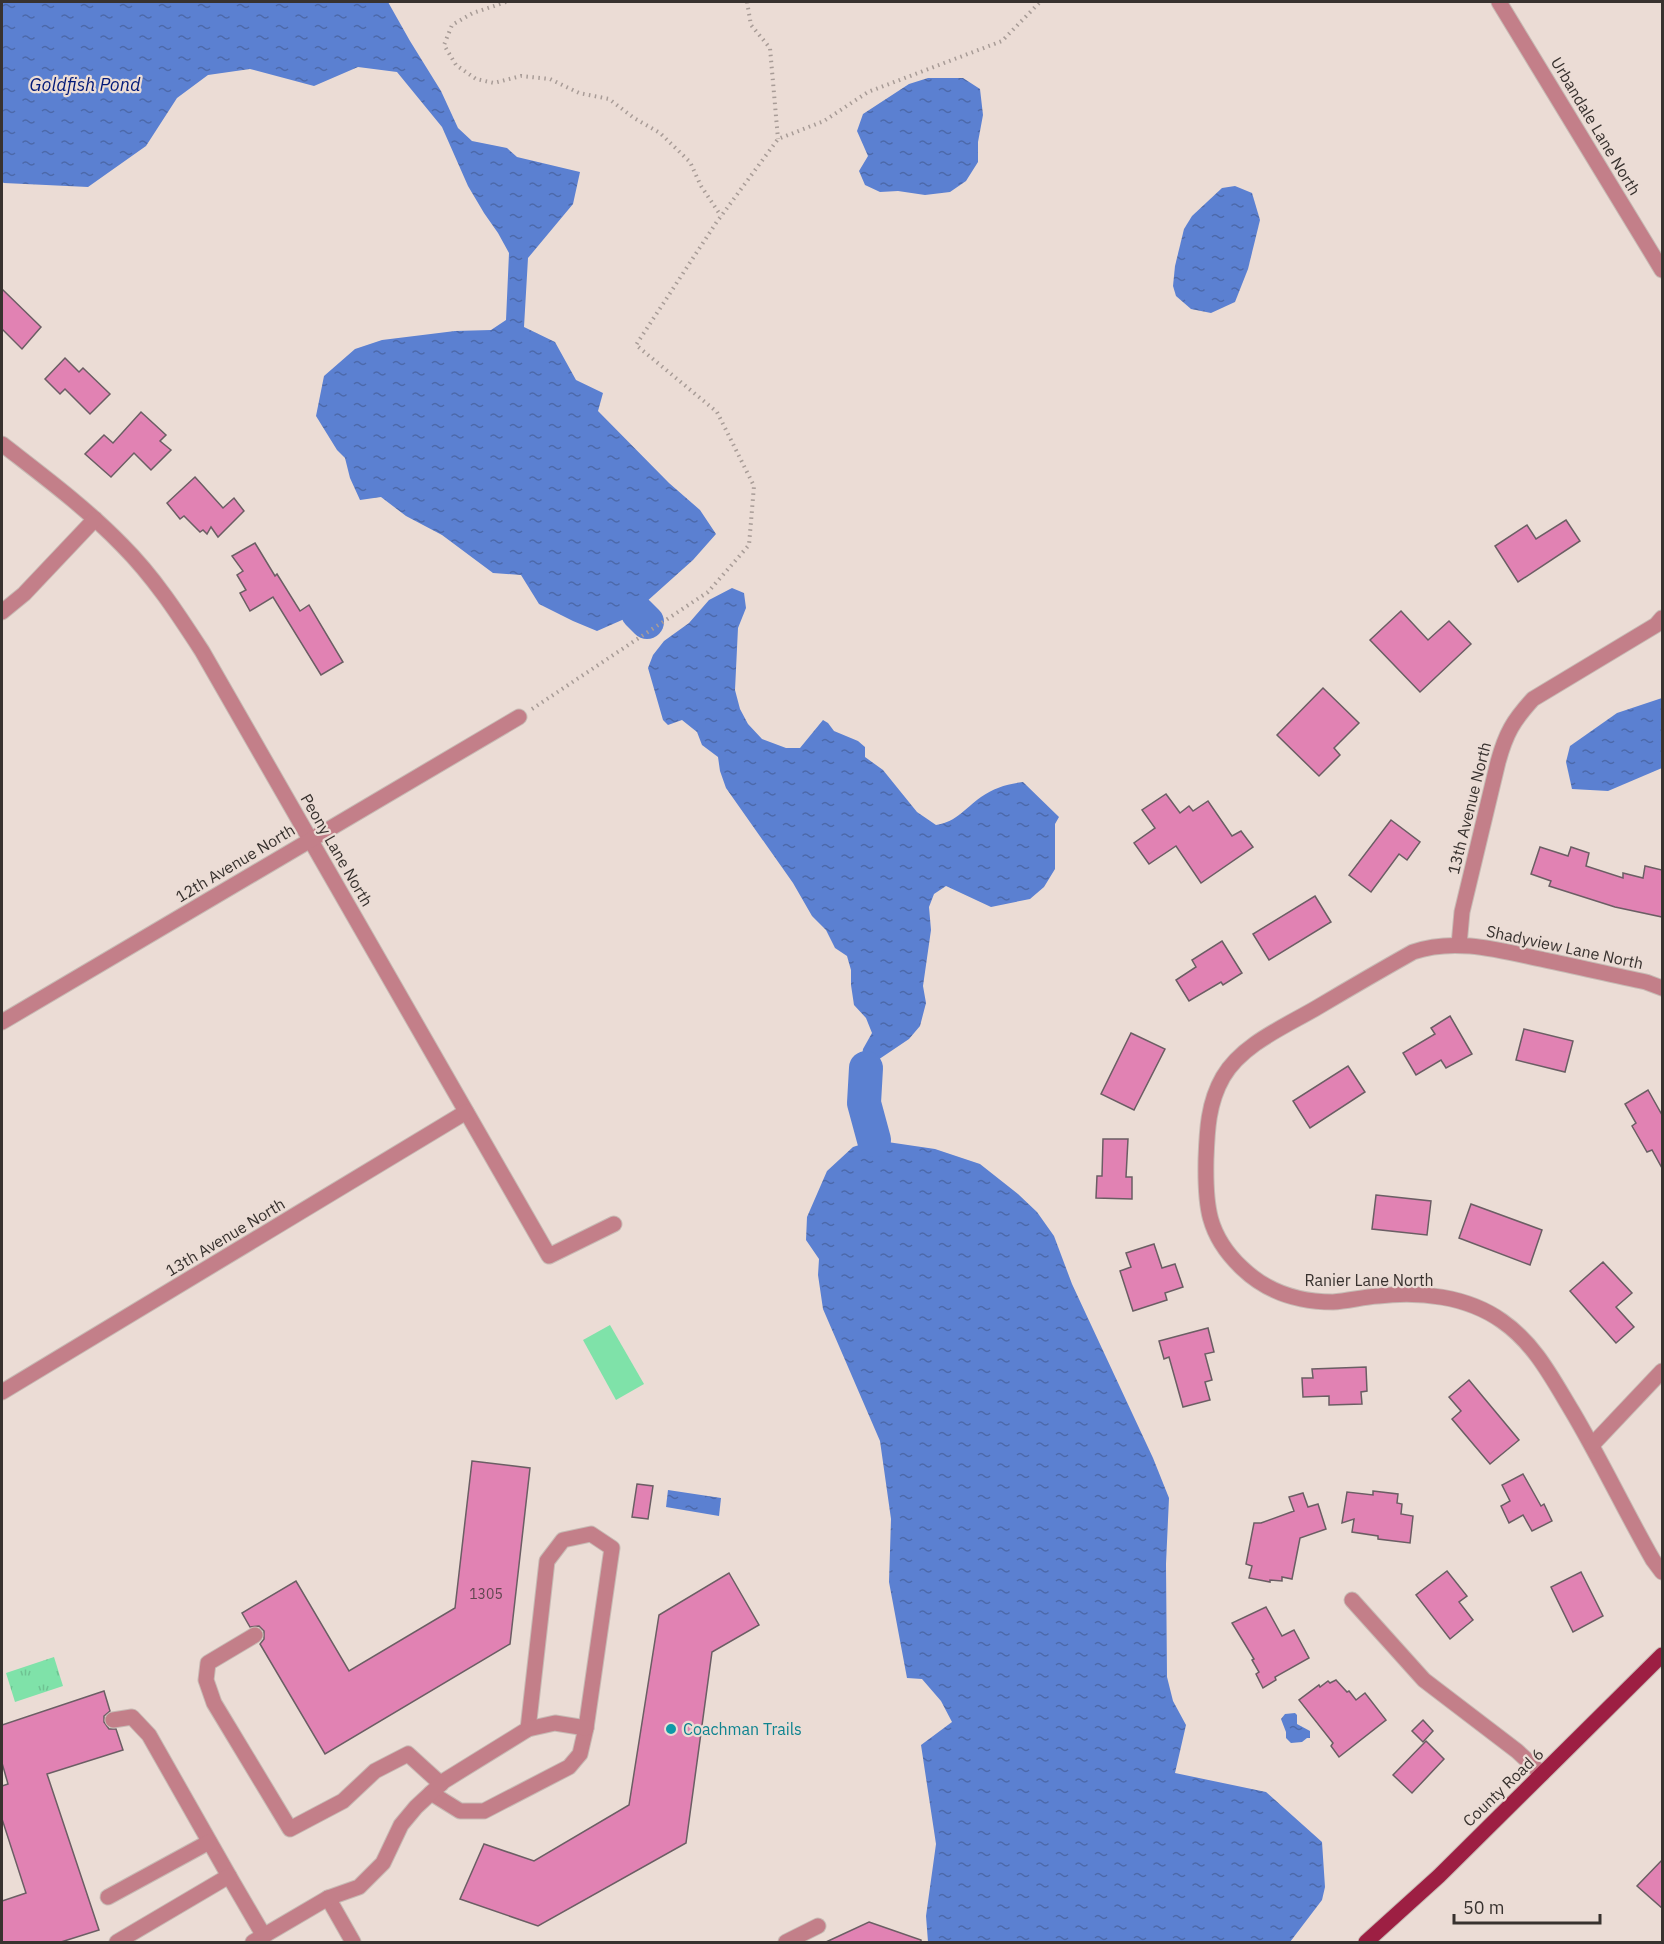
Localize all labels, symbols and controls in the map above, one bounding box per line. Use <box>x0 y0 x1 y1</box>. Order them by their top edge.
street label: Urbandale Lane North <box>1547 53 1645 199</box>
water label: Goldfish Pond <box>30 73 141 96</box>
street label: 13th Avenue North <box>1443 740 1495 876</box>
street label: Peony Lane North <box>297 790 377 910</box>
street label: 12th Avenue North <box>172 819 298 907</box>
street label: Shadyview Lane North <box>1485 921 1645 973</box>
street label: 13th Avenue North <box>162 1193 288 1281</box>
street label: Ranier Lane North <box>1304 1270 1434 1290</box>
house number: 1305 <box>469 1585 503 1603</box>
place label: Coachman Trails <box>683 1719 802 1739</box>
marker: Coachman Trails <box>664 1722 678 1736</box>
street label: County Road 6 <box>1458 1743 1548 1831</box>
scale bar <box>1454 1887 1600 1925</box>
text: 50 m <box>1463 1896 1505 1919</box>

